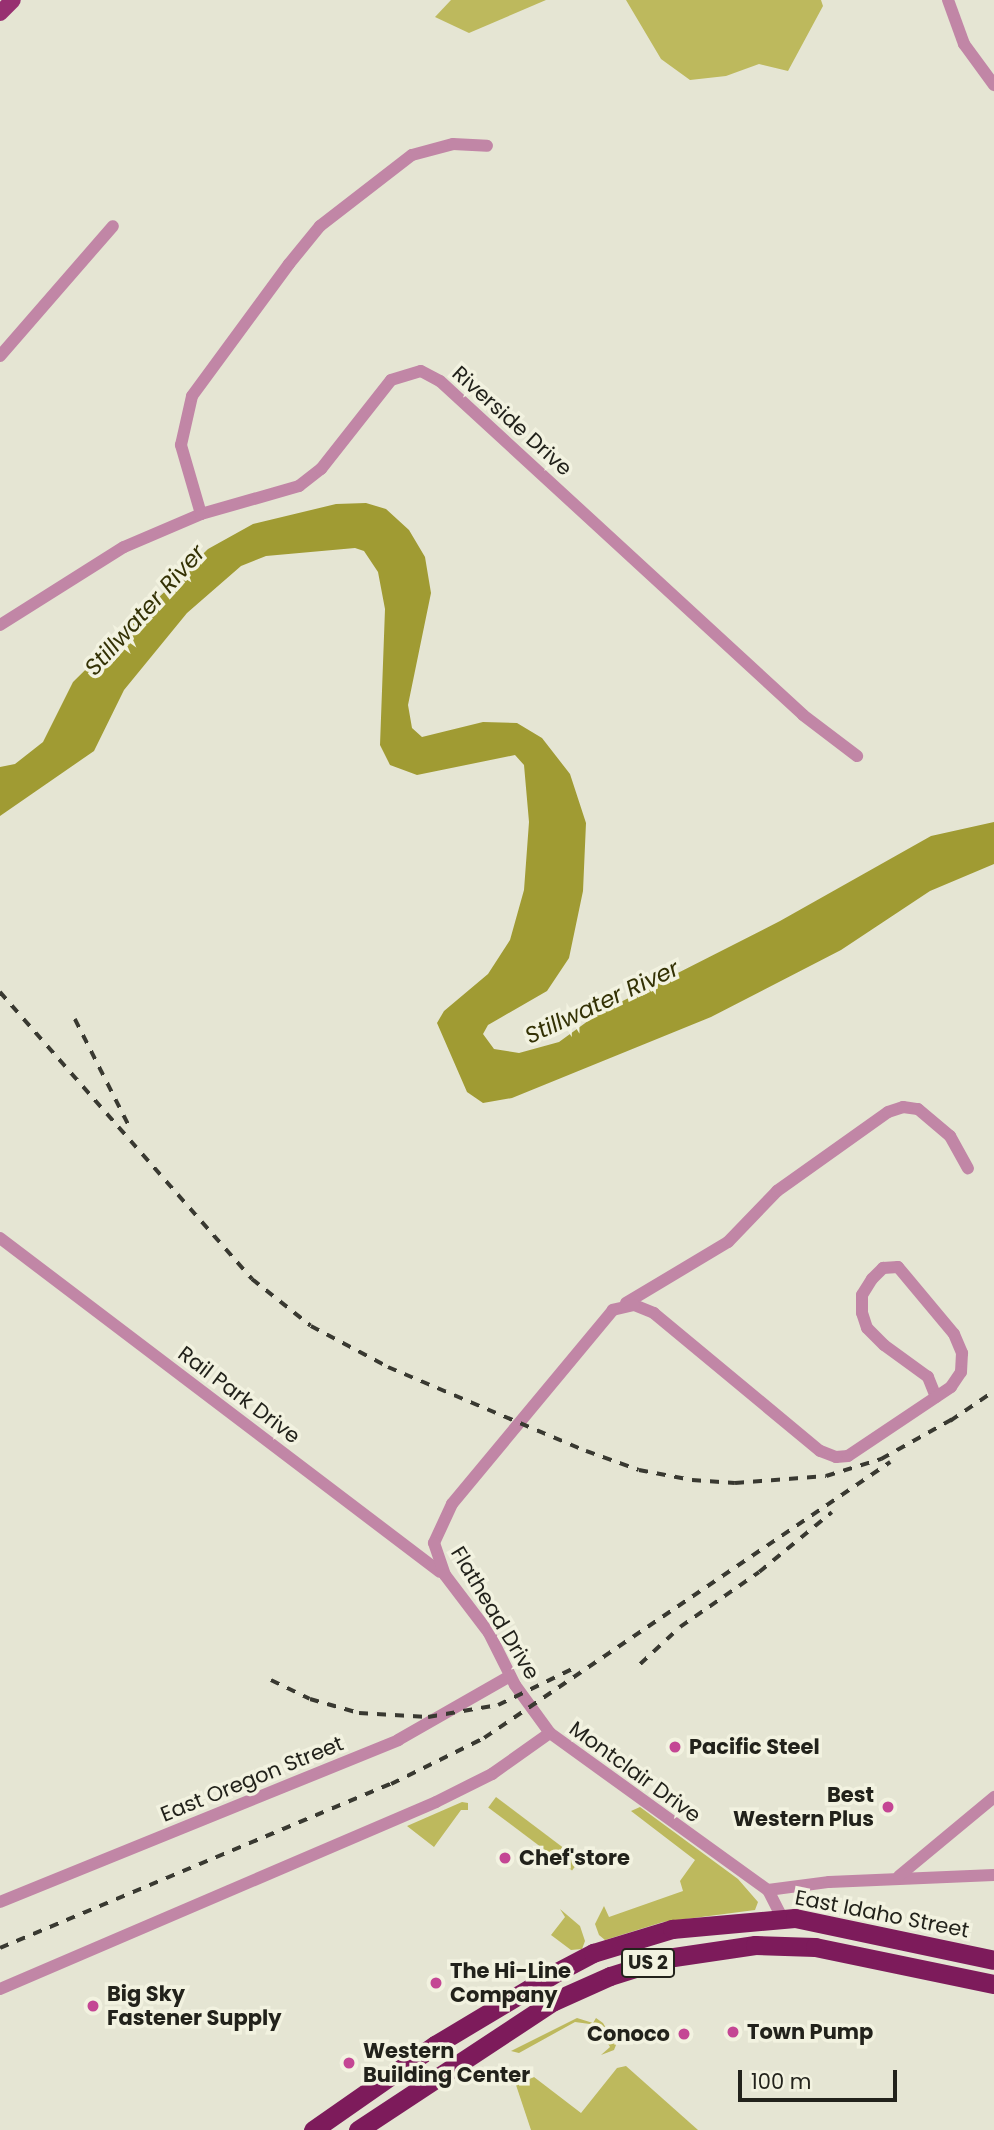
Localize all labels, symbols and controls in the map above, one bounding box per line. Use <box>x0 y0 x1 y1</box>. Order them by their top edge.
street label: Riverside Drive <box>447 361 577 481</box>
water label: Stillwater River <box>79 539 211 681</box>
water label: Stillwater River <box>521 954 683 1050</box>
street label: Rail Park Drive <box>173 1341 305 1449</box>
street label: Flathead Drive <box>445 1542 545 1684</box>
street label: Montclair Drive <box>565 1716 705 1828</box>
street label: East Oregon Street <box>157 1731 347 1827</box>
place label: Pacific Steel <box>689 1734 820 1760</box>
marker: Pacific Steel <box>667 1739 683 1755</box>
place label: Best Western Plus <box>733 1782 874 1832</box>
marker: Best Western Plus <box>880 1799 896 1815</box>
place label: Chef'store <box>519 1845 630 1871</box>
marker: Chef'store <box>497 1850 513 1866</box>
street label: East Idaho Street <box>793 1885 971 1943</box>
road number: US 2 <box>620 1948 676 1979</box>
place label: The Hi-Line Company <box>450 1958 571 2008</box>
marker: The Hi-Line Company <box>428 1975 444 1991</box>
place label: Big Sky Fastener Supply <box>107 1981 282 2031</box>
marker: Big Sky Fastener Supply <box>85 1998 101 2014</box>
place label: Town Pump <box>747 2019 873 2045</box>
place label: Conoco <box>587 2021 670 2047</box>
marker: Town Pump <box>725 2024 741 2040</box>
marker: Conoco <box>676 2026 692 2042</box>
place label: Western Building Center <box>363 2038 530 2088</box>
marker: Western Building Center <box>341 2055 357 2071</box>
scale bar <box>742 2056 901 2100</box>
text: 100 m <box>751 2067 811 2096</box>

